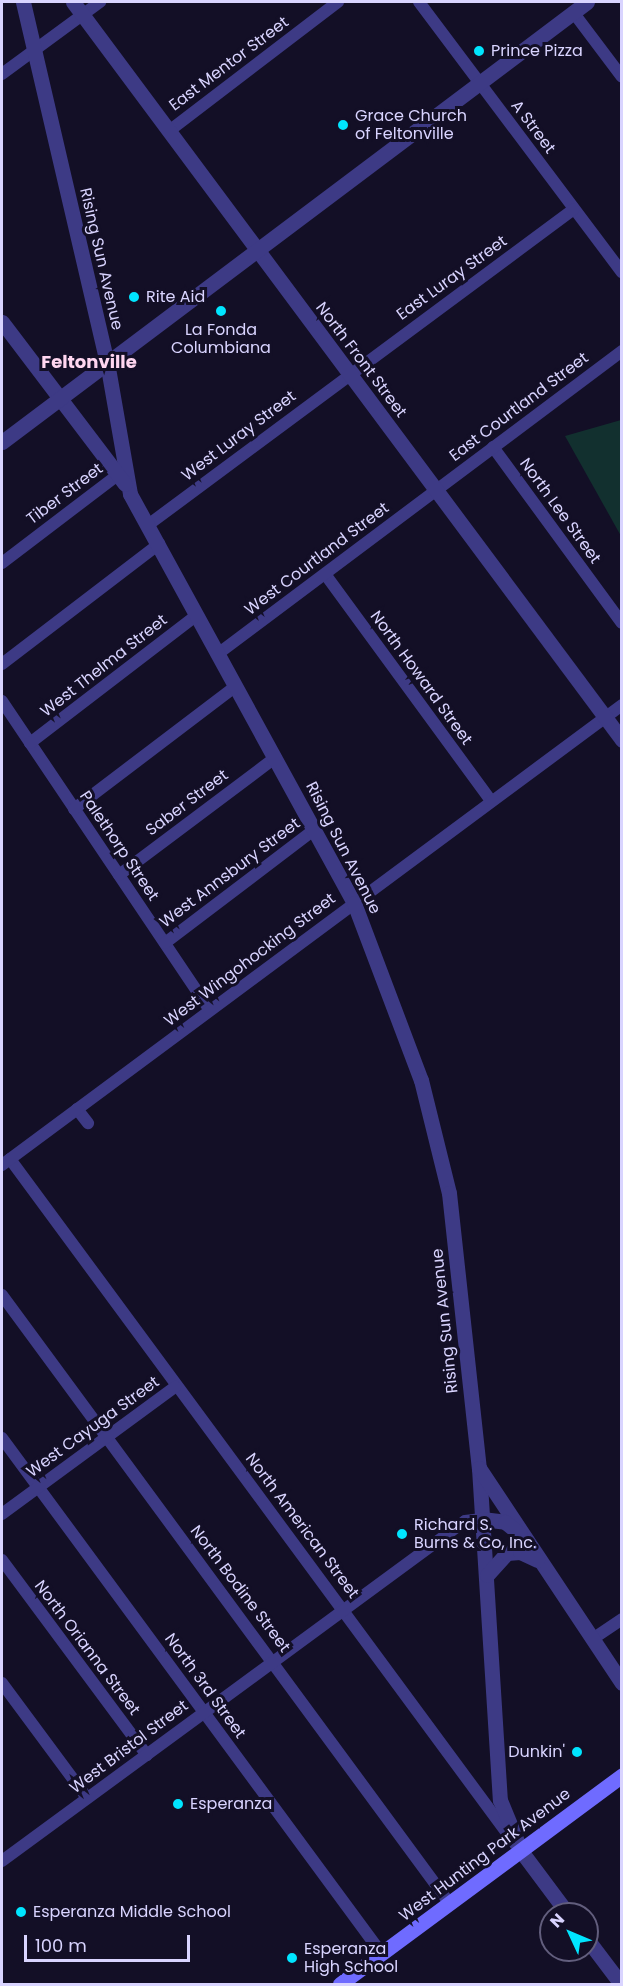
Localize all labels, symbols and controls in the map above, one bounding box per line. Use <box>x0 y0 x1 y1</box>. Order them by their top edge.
street label: East Mentor Street <box>165 13 293 115</box>
place label: Prince Pizza <box>491 41 583 61</box>
marker: Prince Pizza <box>472 44 486 58</box>
street label: A Street <box>507 97 559 157</box>
place label: Grace Church of Feltonville <box>355 106 467 144</box>
marker: Grace Church of Feltonville <box>336 118 350 132</box>
street label: Rising Sun Avenue <box>75 186 127 332</box>
street label: East Luray Street <box>393 232 511 324</box>
place label: Rite Aid <box>146 287 205 307</box>
marker: Rite Aid <box>127 290 141 304</box>
street label: North Front Street <box>311 299 411 421</box>
marker: La Fonda Columbiana <box>214 304 228 318</box>
place label: La Fonda Columbiana <box>171 320 271 358</box>
street label: East Courtland Street <box>446 348 592 466</box>
district label: Feltonville <box>41 351 137 373</box>
street label: West Luray Street <box>178 387 300 485</box>
street label: North Lee Street <box>515 455 605 567</box>
street label: Tiber Street <box>23 459 107 529</box>
street label: West Courtland Street <box>241 499 393 619</box>
street label: North Howard Street <box>366 607 476 749</box>
street label: West Thelma Street <box>37 611 171 721</box>
street label: Saber Street <box>142 766 232 840</box>
street label: Rising Sun Avenue <box>301 779 385 917</box>
street label: Palethorp Street <box>75 788 163 904</box>
street label: West Annsbury Street <box>156 814 304 932</box>
street label: West Wingohocking Street <box>161 889 339 1031</box>
street label: Rising Sun Avenue <box>428 1248 462 1394</box>
street label: West Cayuga Street <box>23 1372 163 1482</box>
street label: North American Street <box>241 1450 363 1602</box>
place label: Richard S. Burns & Co, Inc. <box>414 1515 536 1553</box>
street label: North Bodine Street <box>186 1522 294 1656</box>
marker: Richard S. Burns & Co, Inc. <box>395 1527 409 1541</box>
street label: North Orianna Street <box>30 1577 144 1719</box>
street label: North 3rd Street <box>160 1630 250 1742</box>
street label: West Bristol Street <box>66 1696 192 1798</box>
place label: Dunkin' <box>508 1742 565 1762</box>
marker: Dunkin' <box>570 1745 584 1759</box>
street label: West Hunting Park Avenue <box>396 1784 574 1926</box>
place label: Esperanza <box>190 1794 272 1814</box>
marker: Esperanza <box>171 1797 185 1811</box>
place label: Esperanza Middle School <box>33 1902 231 1922</box>
north arrow <box>539 1902 599 1962</box>
marker: Esperanza Middle School <box>14 1905 28 1919</box>
text: N <box>545 1908 570 1933</box>
scale bar <box>27 1923 194 1961</box>
text: 100 m <box>35 1933 87 1958</box>
place label: Esperanza High School <box>304 1939 398 1977</box>
marker: Esperanza High School <box>285 1951 299 1965</box>

